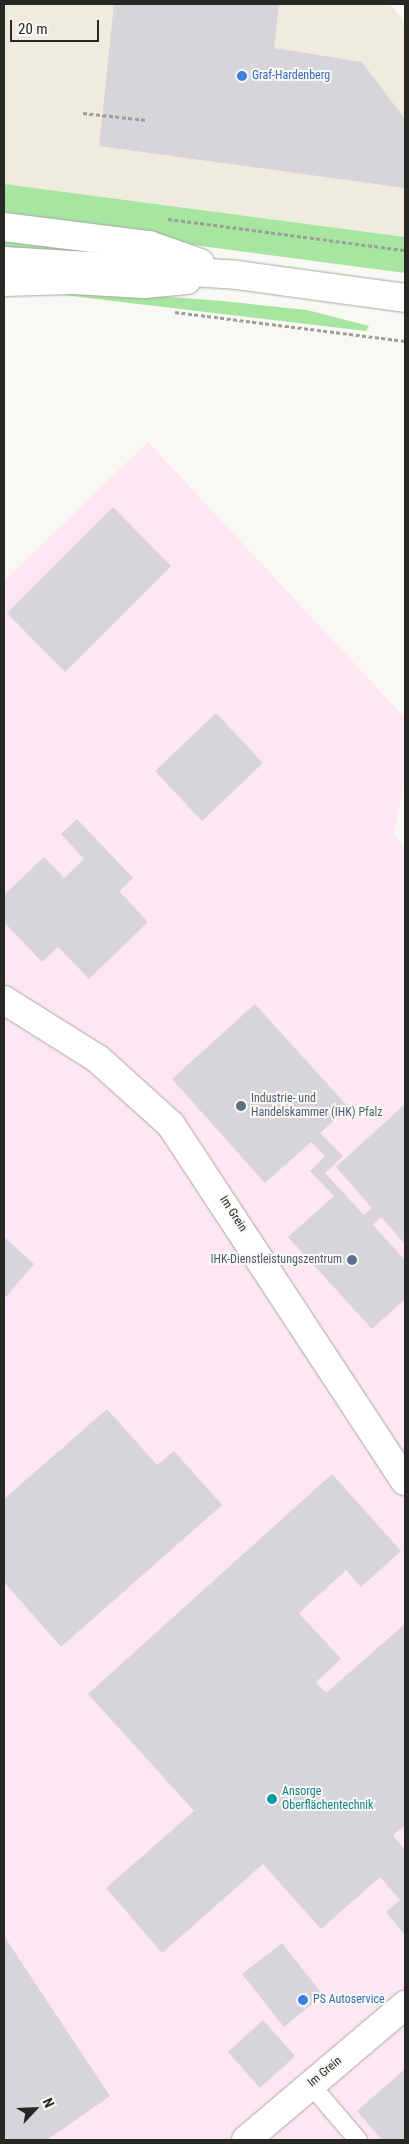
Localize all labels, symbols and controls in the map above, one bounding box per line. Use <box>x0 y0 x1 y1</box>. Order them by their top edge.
scale bar <box>12 10 101 42</box>
text: 20 m <box>18 20 48 38</box>
place label: Graf-Hardenberg <box>252 69 330 83</box>
marker: Graf-Hardenberg <box>236 70 248 82</box>
place label: Industrie- und Handelskammer (IHK) Pfalz <box>251 1092 383 1120</box>
marker: Industrie- und Handelskammer (IHK) Pfalz <box>235 1100 247 1112</box>
street label: Im Grein <box>216 1193 250 1235</box>
place label: IHK-Dienstleistungszentrum <box>211 1253 342 1267</box>
marker: IHK-Dienstleistungszentrum <box>346 1254 358 1266</box>
place label: Ansorge Oberflächentechnik <box>282 1785 373 1813</box>
marker: Ansorge Oberflächentechnik <box>266 1793 278 1805</box>
place label: PS Autoservice <box>313 1993 385 2007</box>
marker: PS Autoservice <box>297 1994 309 2006</box>
street label: Im Grein <box>305 2054 345 2090</box>
north arrow <box>10 2084 60 2134</box>
text: N <box>40 2095 58 2110</box>

